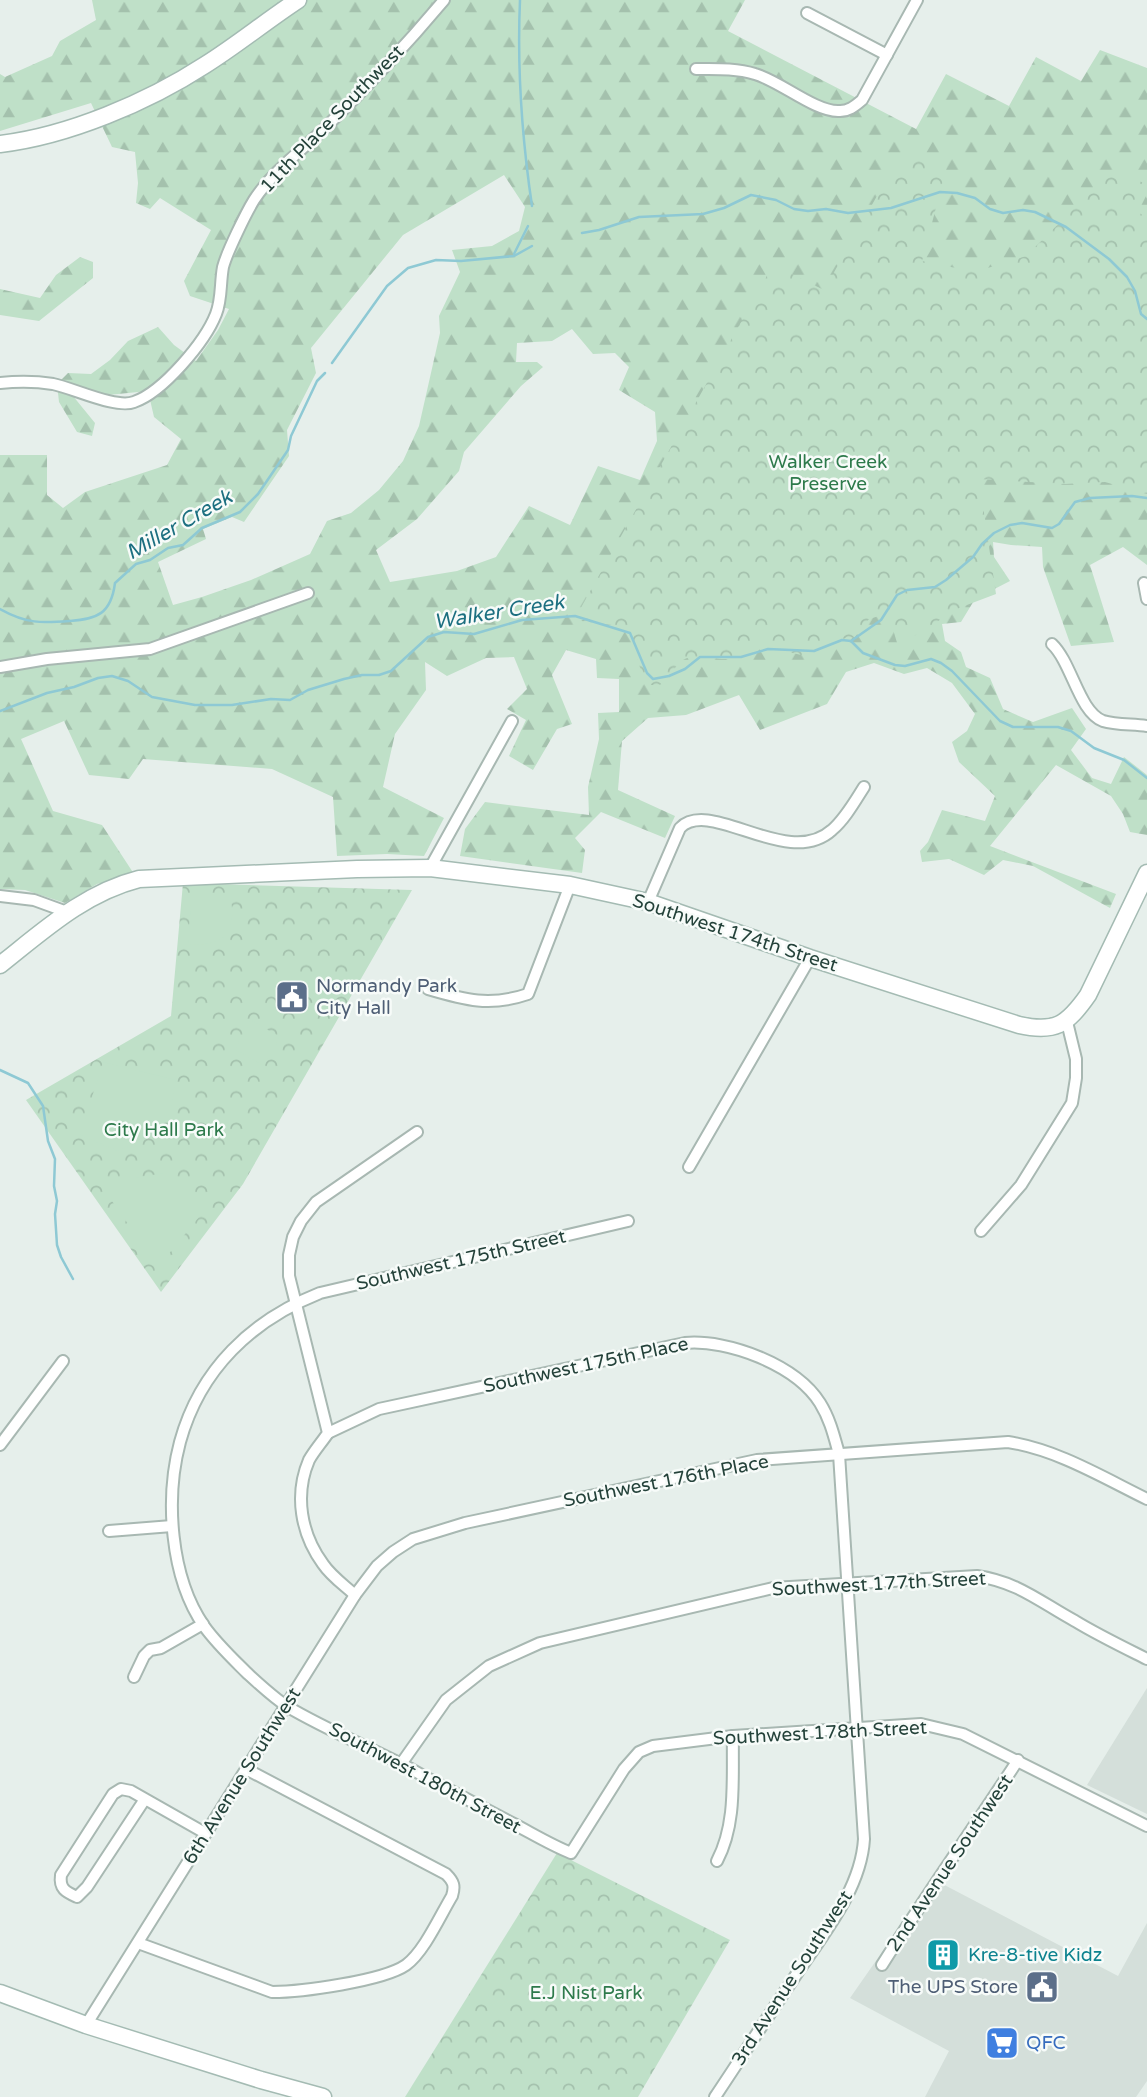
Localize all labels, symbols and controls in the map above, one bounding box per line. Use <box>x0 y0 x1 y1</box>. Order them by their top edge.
street label: 11th Place Southwest <box>256 41 408 197</box>
park label: Walker Creek Preserve <box>769 451 887 495</box>
water label: Miller Creek <box>121 484 238 565</box>
water label: Walker Creek <box>432 589 567 635</box>
street label: Southwest 174th Street <box>630 889 840 977</box>
place label: Normandy Park City Hall <box>316 975 457 1019</box>
public building icon: Normandy Park City Hall <box>273 978 311 1016</box>
park label: City Hall Park <box>104 1119 224 1141</box>
street label: Southwest 175th Street <box>354 1225 568 1295</box>
street label: Southwest 175th Place <box>482 1333 690 1397</box>
street label: Southwest 176th Place <box>561 1450 771 1512</box>
street label: Southwest 177th Street <box>771 1567 987 1601</box>
street label: 6th Avenue Southwest <box>179 1684 305 1868</box>
street label: Southwest 178th Street <box>712 1716 928 1750</box>
street label: Southwest 180th Street <box>325 1718 525 1838</box>
street label: 2nd Avenue Southwest <box>882 1770 1018 1956</box>
street label: 3rd Avenue Southwest <box>727 1886 857 2070</box>
building icon: Kre-8-tive Kidz <box>924 1936 962 1974</box>
place label: Kre-8-tive Kidz <box>968 1944 1102 1966</box>
public building icon: The UPS Store <box>1023 1968 1061 2006</box>
place label: The UPS Store <box>888 1976 1018 1998</box>
park label: E.J Nist Park <box>529 1982 643 2004</box>
supermarket icon: QFC <box>983 2024 1021 2062</box>
place label: QFC <box>1026 2032 1066 2054</box>

